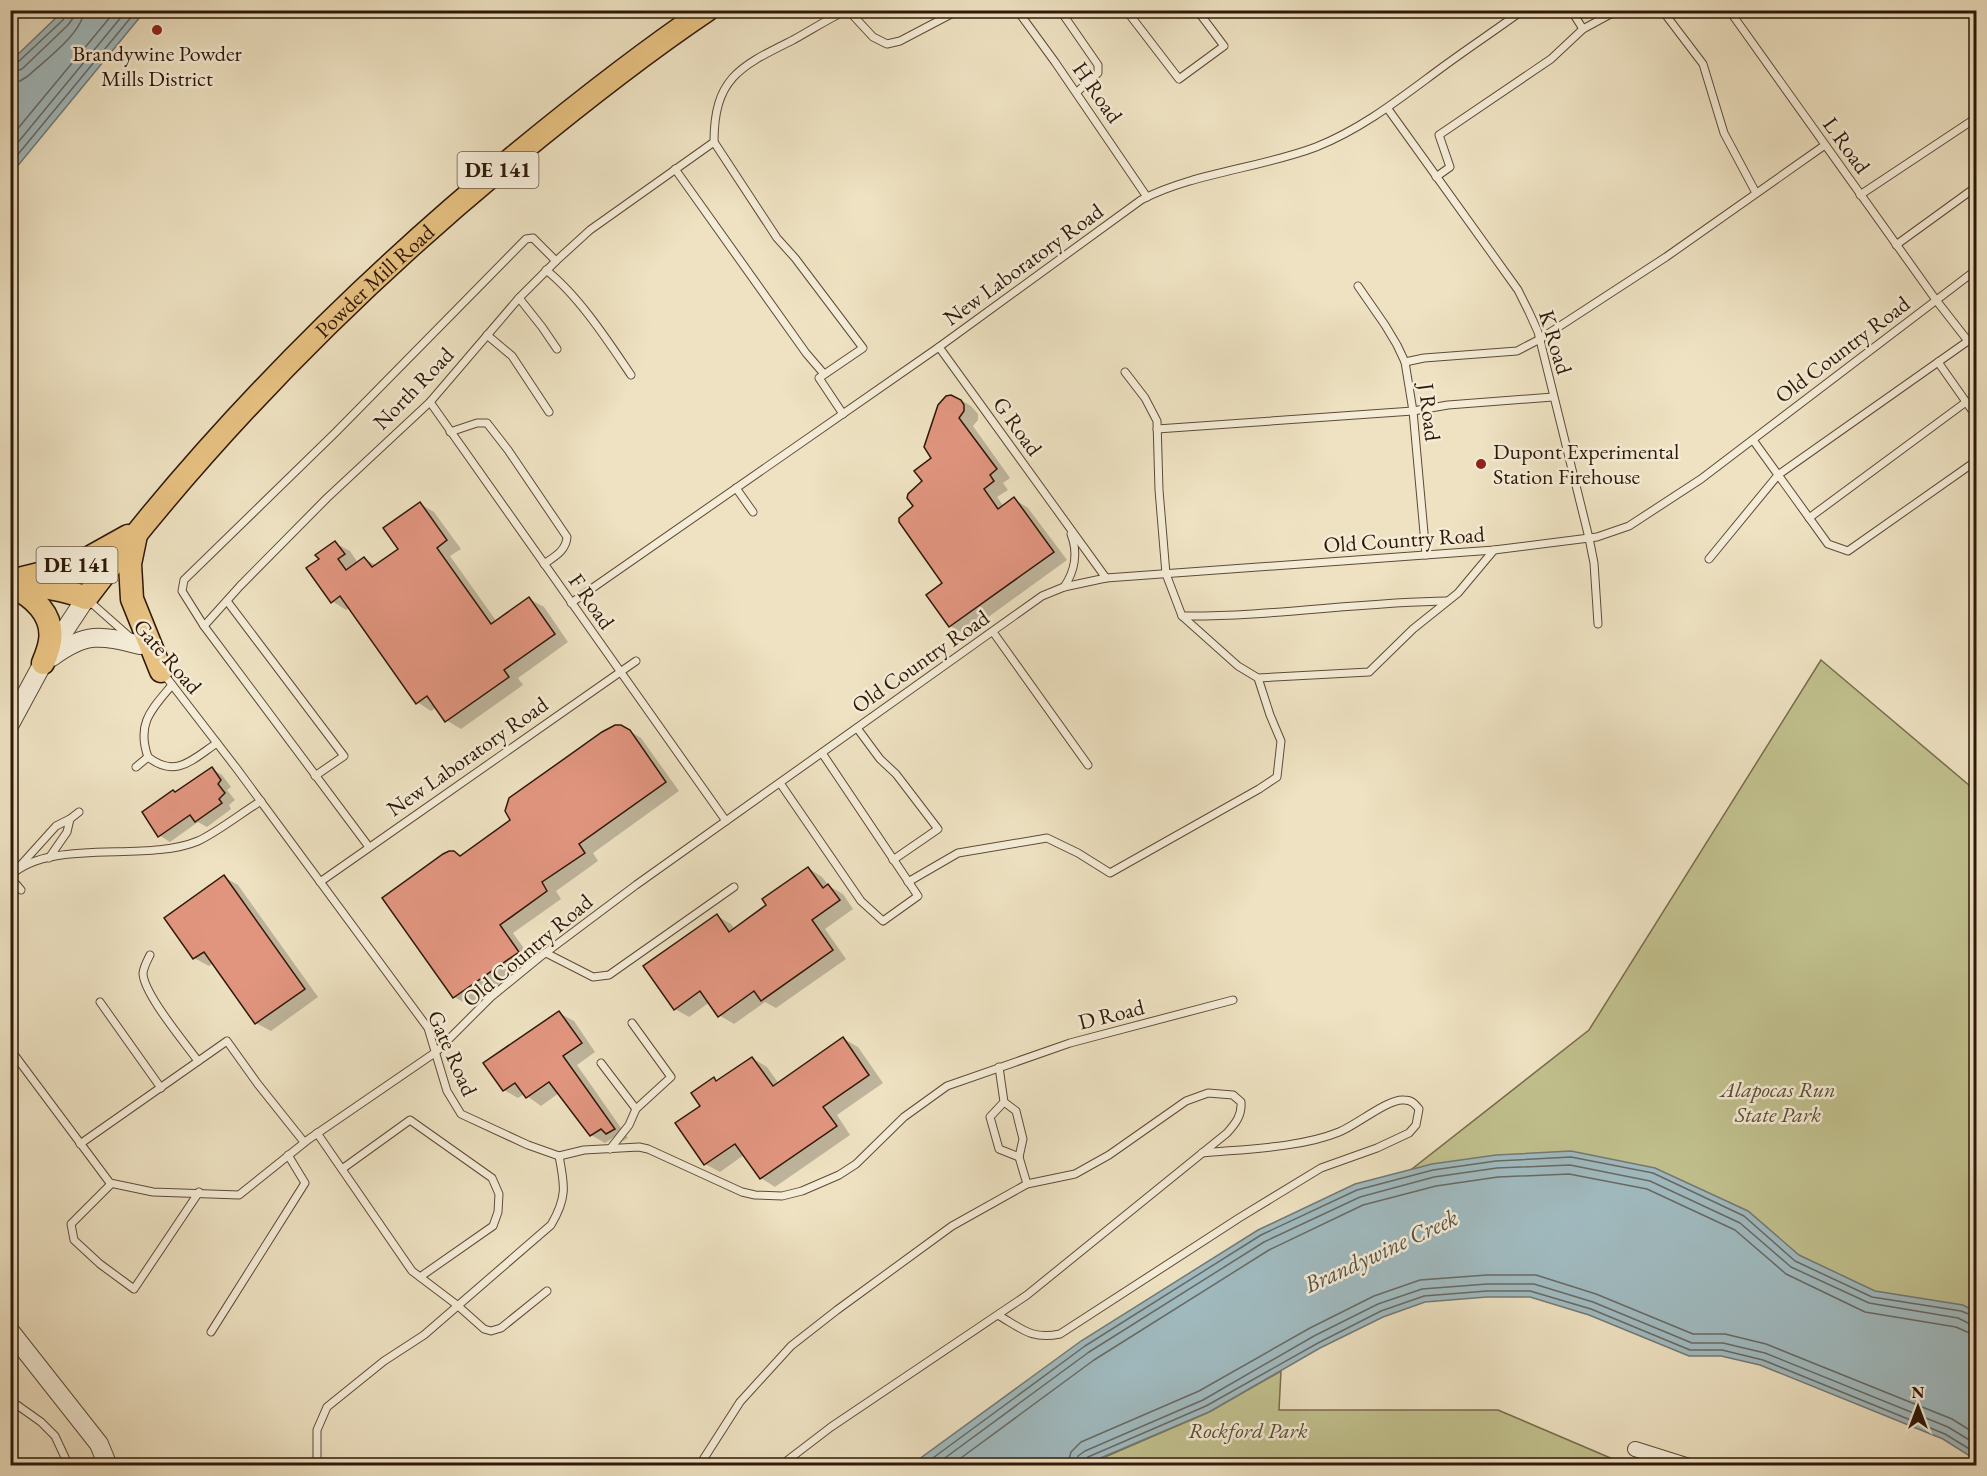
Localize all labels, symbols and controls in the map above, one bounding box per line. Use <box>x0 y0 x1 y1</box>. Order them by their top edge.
marker: Brandywine Powder Mills District <box>150 23 164 37</box>
place label: Brandywine Powder Mills District <box>72 39 242 93</box>
street label: H Road <box>1066 56 1130 129</box>
street label: L Road <box>1816 111 1877 180</box>
road number: DE 141 <box>458 152 538 188</box>
street label: New Laboratory Road <box>938 196 1110 332</box>
street label: Powder Mill Road <box>308 217 441 344</box>
street label: Old Country Road <box>1769 289 1916 410</box>
street label: K Road <box>1532 307 1579 378</box>
street label: North Road <box>367 340 461 436</box>
street label: J Road <box>1411 380 1448 443</box>
street label: G Road <box>986 391 1049 462</box>
place label: Dupont Experimental Station Firehouse <box>1493 437 1679 491</box>
marker: Dupont Experimental Station Firehouse <box>1474 457 1488 471</box>
street label: Old Country Road <box>1322 519 1487 560</box>
road number: DE 141 <box>36 547 118 583</box>
street label: F Road <box>562 568 622 636</box>
street label: Old Country Road <box>846 603 996 720</box>
street label: Gate Road <box>127 613 209 701</box>
street label: New Laboratory Road <box>381 689 554 823</box>
street label: Old Country Road <box>456 887 599 1013</box>
street label: D Road <box>1075 992 1148 1037</box>
street label: Gate Road <box>421 1006 485 1101</box>
park label: Alapocas Run State Park <box>1718 1075 1836 1129</box>
water label: Brandywine Creek <box>1298 1201 1463 1300</box>
north arrow <box>1888 1377 1948 1437</box>
text: N <box>1912 1382 1925 1403</box>
park label: Rockford Park <box>1188 1416 1308 1445</box>

